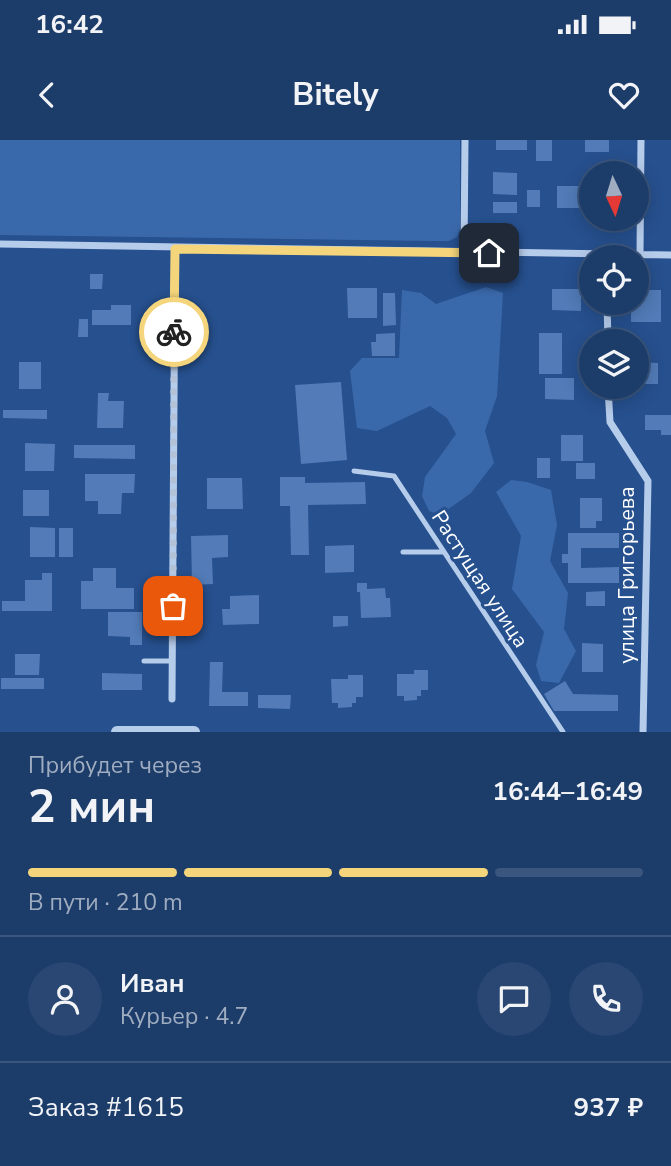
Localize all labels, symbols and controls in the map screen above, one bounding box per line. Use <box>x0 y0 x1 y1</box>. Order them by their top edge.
text: 16:42 <box>35 7 104 42</box>
text: Bitely <box>292 73 379 116</box>
icon: back <box>28 76 66 114</box>
icon: heart <box>605 76 643 114</box>
north arrow <box>579 161 649 231</box>
map controls <box>579 161 649 399</box>
pin <box>459 223 519 283</box>
icon: home <box>470 234 508 272</box>
button: locate <box>579 245 649 315</box>
courier <box>139 297 209 367</box>
icon: bike <box>155 313 193 351</box>
button: layers <box>579 329 649 399</box>
street label: улица Григорьева <box>613 486 641 664</box>
street label: Растущая улица <box>425 505 535 653</box>
pin <box>143 576 203 636</box>
icon: bag <box>154 587 192 625</box>
text: Прибудет через <box>28 750 202 781</box>
text: 16:44–16:49 <box>492 774 643 809</box>
text: 2 мин <box>28 775 155 838</box>
text: В пути · 210 m <box>28 887 183 918</box>
button: person <box>28 962 102 1036</box>
button: chat <box>477 962 551 1036</box>
button: phone <box>569 962 643 1036</box>
text: Иван <box>120 966 185 1001</box>
text: Курьер · 4.7 <box>120 1001 248 1032</box>
text: Заказ #1615 <box>28 1090 184 1125</box>
text: 937 ₽ <box>574 1090 643 1125</box>

